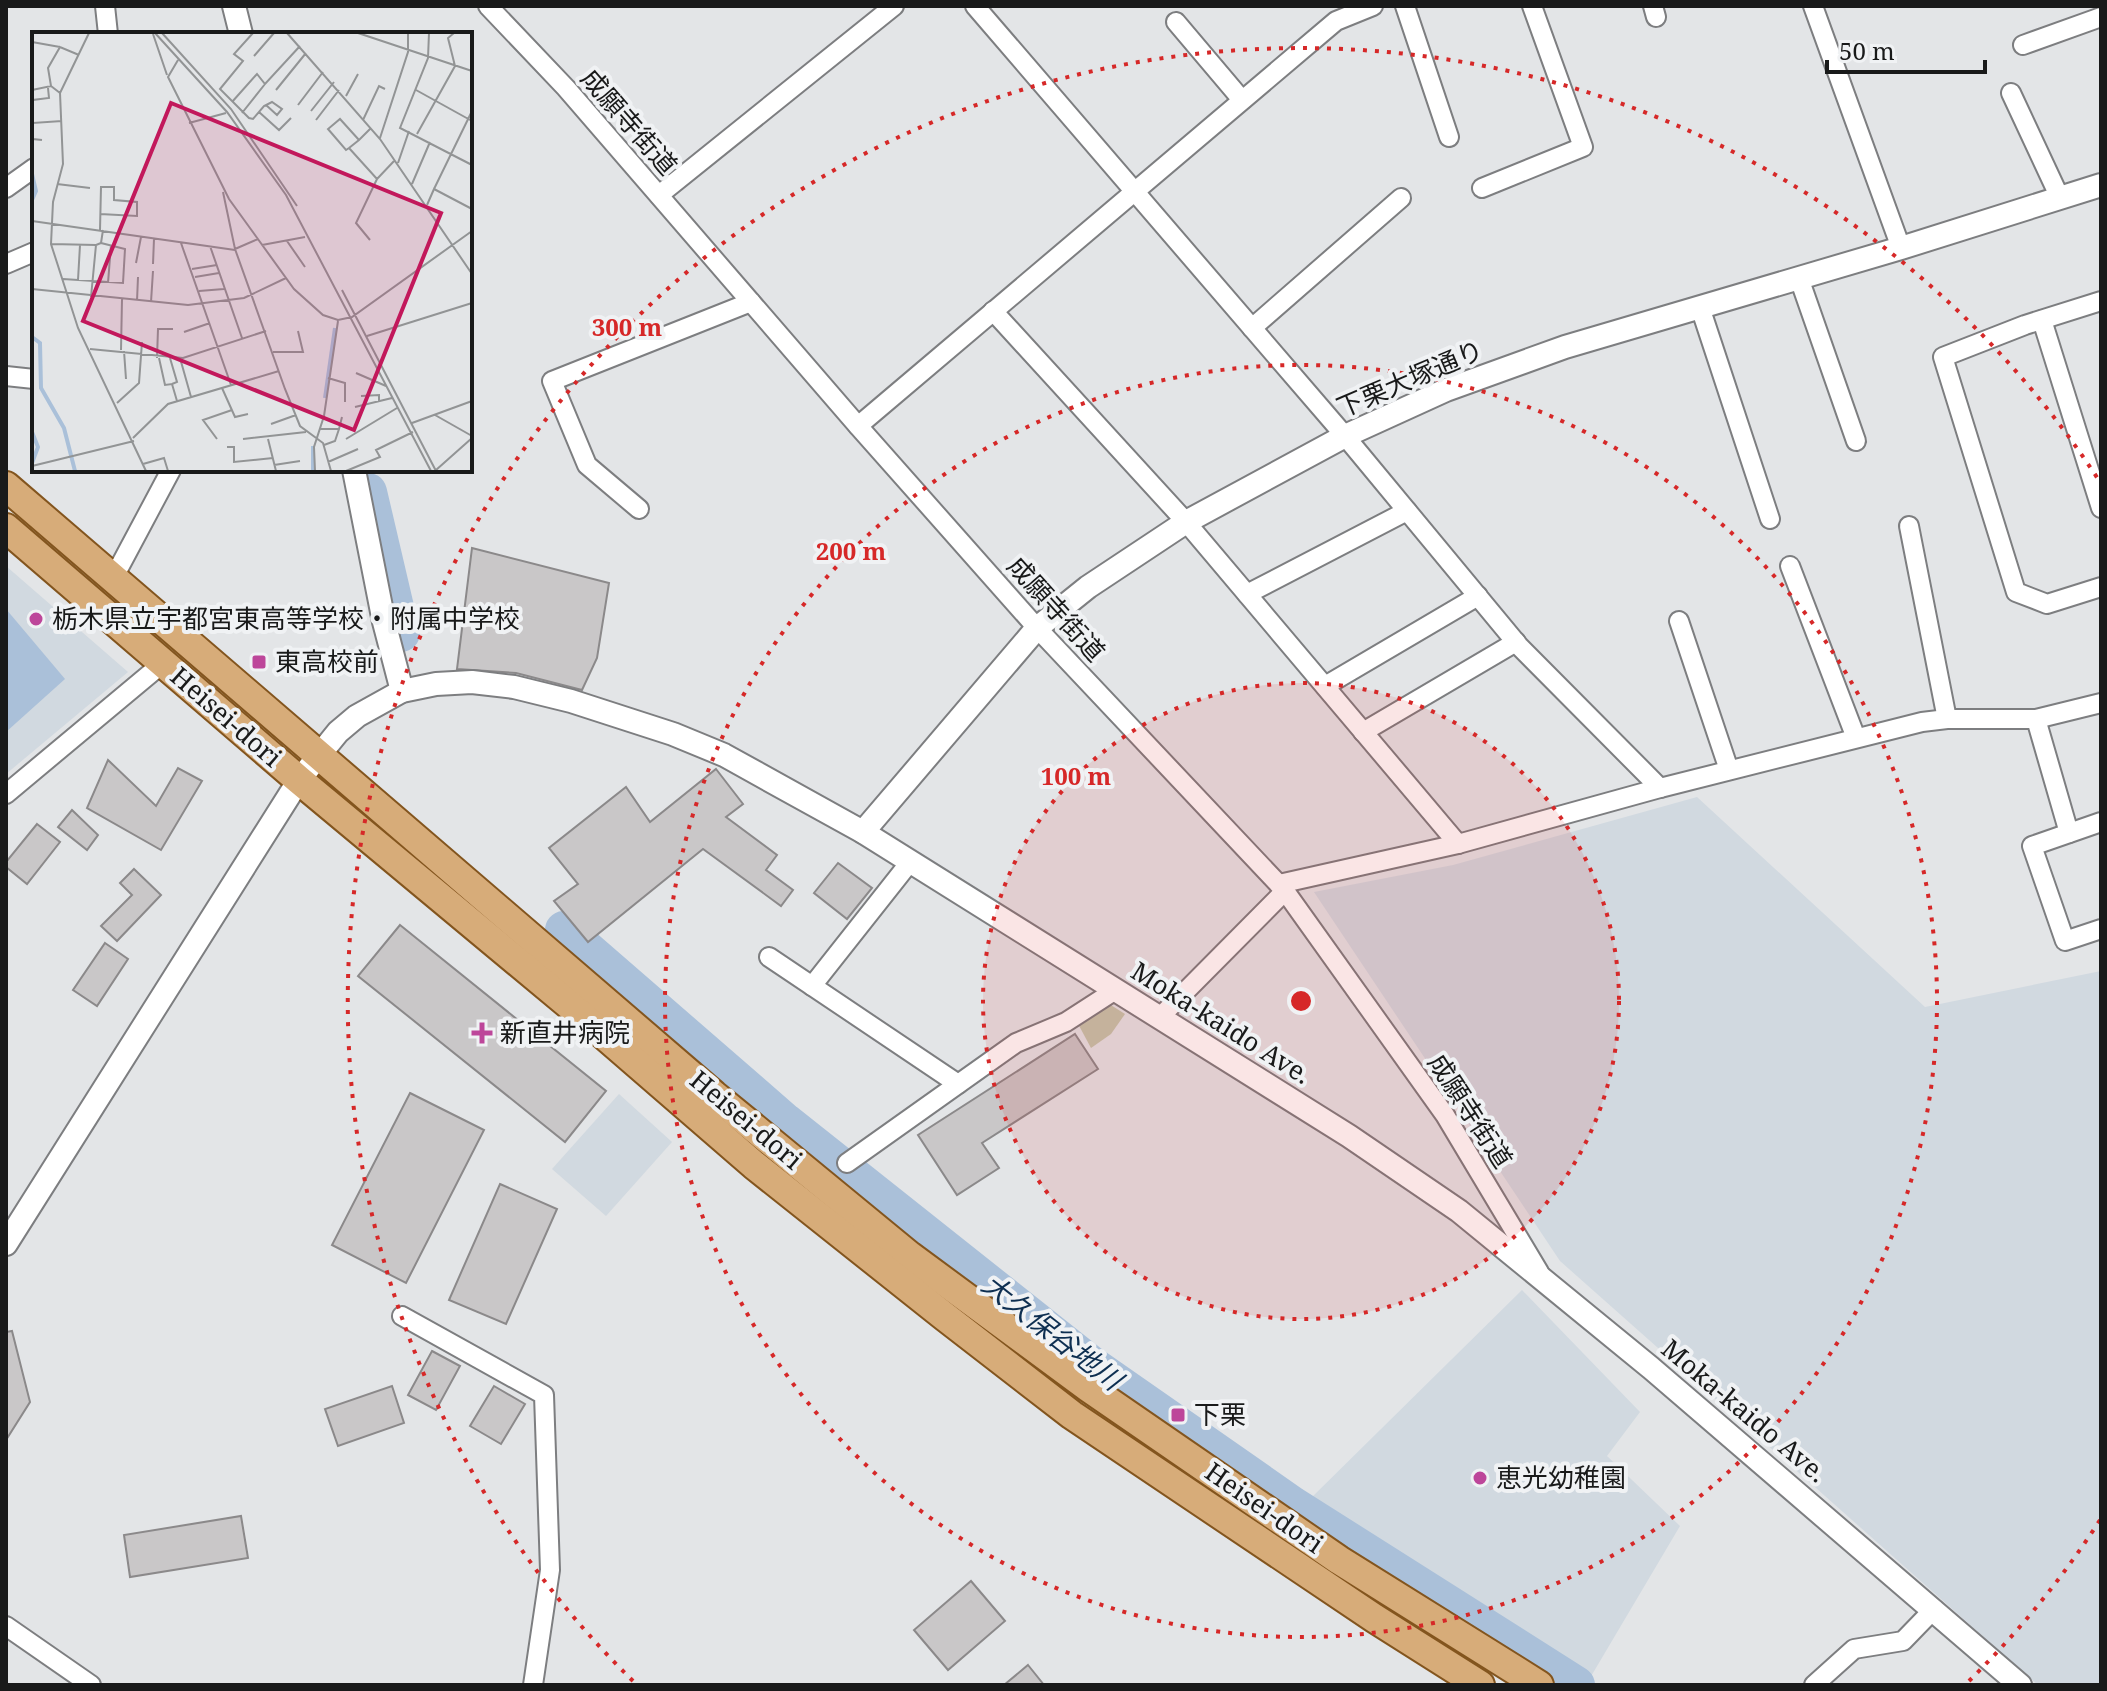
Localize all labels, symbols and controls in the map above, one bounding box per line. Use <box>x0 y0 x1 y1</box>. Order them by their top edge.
scale bar <box>1827 24 1985 74</box>
inset map <box>32 32 472 472</box>
text: 50 m <box>1839 34 1895 67</box>
street label: 成願寺街道 <box>574 60 686 182</box>
text: 300 m <box>592 310 663 343</box>
street label: 下栗大塚通り <box>1331 331 1488 425</box>
text: 200 m <box>816 534 887 567</box>
street label: 成願寺街道 <box>1000 548 1114 669</box>
place label: 栃木県立宇都宮東高等学校・附属中学校 <box>52 600 520 636</box>
marker: 栃木県立宇都宮東高等学校・附属中学校 <box>27 610 45 628</box>
place label: 東高校前 <box>275 643 379 679</box>
marker: 東高校前 <box>250 653 268 671</box>
street label: Heisei-dori <box>163 658 290 775</box>
text: 100 m <box>1041 759 1112 792</box>
street label: Moka-kaido Ave. <box>1125 952 1318 1092</box>
centre of rings <box>1287 987 1315 1015</box>
place label: 新直井病院 <box>500 1014 630 1050</box>
marker: 新直井病院 <box>471 1022 493 1044</box>
street label: 成願寺街道 <box>1420 1046 1521 1175</box>
street label: Heisei-dori <box>683 1062 810 1177</box>
water label: 大久保谷地川 <box>975 1265 1133 1400</box>
street label: Moka-kaido Ave. <box>1654 1330 1835 1490</box>
place label: 下栗 <box>1194 1396 1246 1432</box>
marker: 下栗 <box>1169 1406 1187 1424</box>
street label: Heisei-dori <box>1198 1453 1331 1561</box>
place label: 恵光幼稚園 <box>1496 1459 1626 1495</box>
marker: 恵光幼稚園 <box>1471 1469 1489 1487</box>

